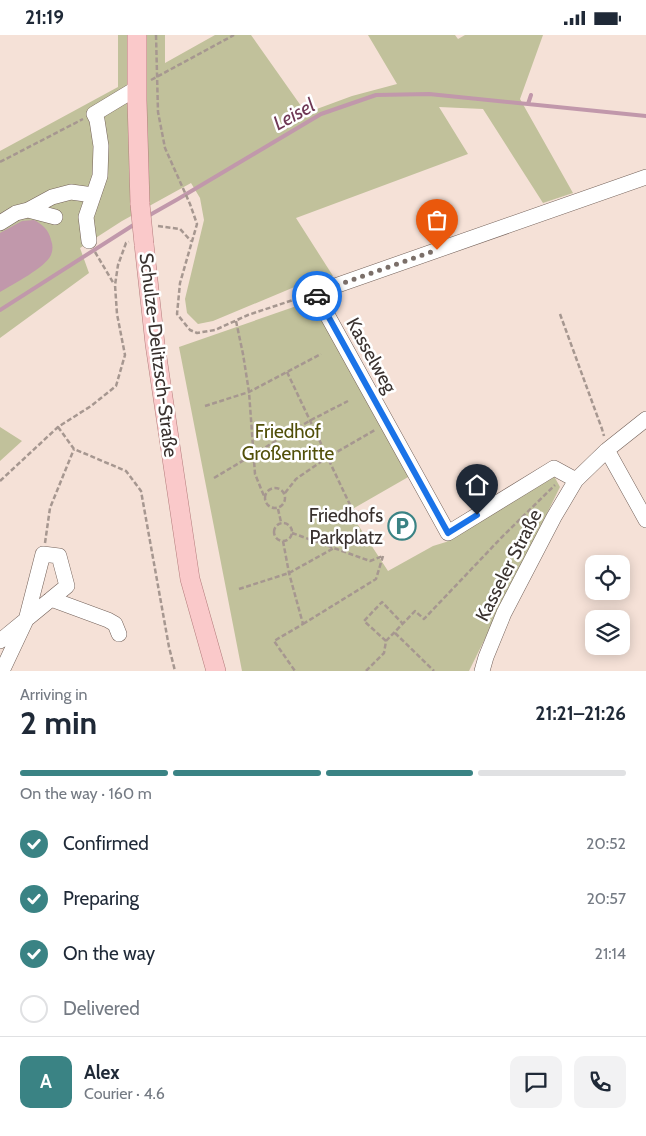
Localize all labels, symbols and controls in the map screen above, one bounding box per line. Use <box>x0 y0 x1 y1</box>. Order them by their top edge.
text: 21:19 <box>25 6 64 29</box>
water label: Leisel <box>269 93 319 135</box>
pin <box>416 199 458 250</box>
icon: bag <box>423 206 451 234</box>
street label: Schulze-Delitzsch-Straße <box>135 252 182 459</box>
courier <box>292 271 342 321</box>
icon: car <box>303 282 331 310</box>
street label: Kasselweg <box>341 314 402 397</box>
park label: Friedhof Großenritte <box>242 420 335 465</box>
pin <box>456 464 498 515</box>
icon: home <box>463 471 491 499</box>
place label: Friedhofs Parkplatz <box>309 504 383 549</box>
street label: Kasseler Straße <box>470 505 547 625</box>
parking icon: Friedhofs Parkplatz <box>387 511 417 541</box>
map controls <box>585 555 630 655</box>
button: locate <box>585 555 630 600</box>
button: layers <box>585 610 630 655</box>
text: Arriving in <box>20 685 87 704</box>
text: 21:21–21:26 <box>535 702 626 725</box>
text: 2 min <box>20 703 97 742</box>
text: On the way · 160 m <box>20 784 152 803</box>
icon: check <box>20 830 48 858</box>
text: Confirmed <box>63 832 149 855</box>
text: 20:52 <box>586 834 626 853</box>
icon: check <box>20 885 48 913</box>
text: Preparing <box>63 887 139 910</box>
text: 20:57 <box>586 889 626 908</box>
icon: check <box>20 940 48 968</box>
text: On the way <box>63 942 155 965</box>
text: 21:14 <box>595 944 626 963</box>
text: Delivered <box>63 997 140 1020</box>
button: chat <box>510 1056 562 1108</box>
button: phone <box>574 1056 626 1108</box>
text: Alex <box>84 1061 120 1084</box>
text: A <box>40 1070 52 1093</box>
text: Courier · 4.6 <box>84 1084 165 1103</box>

